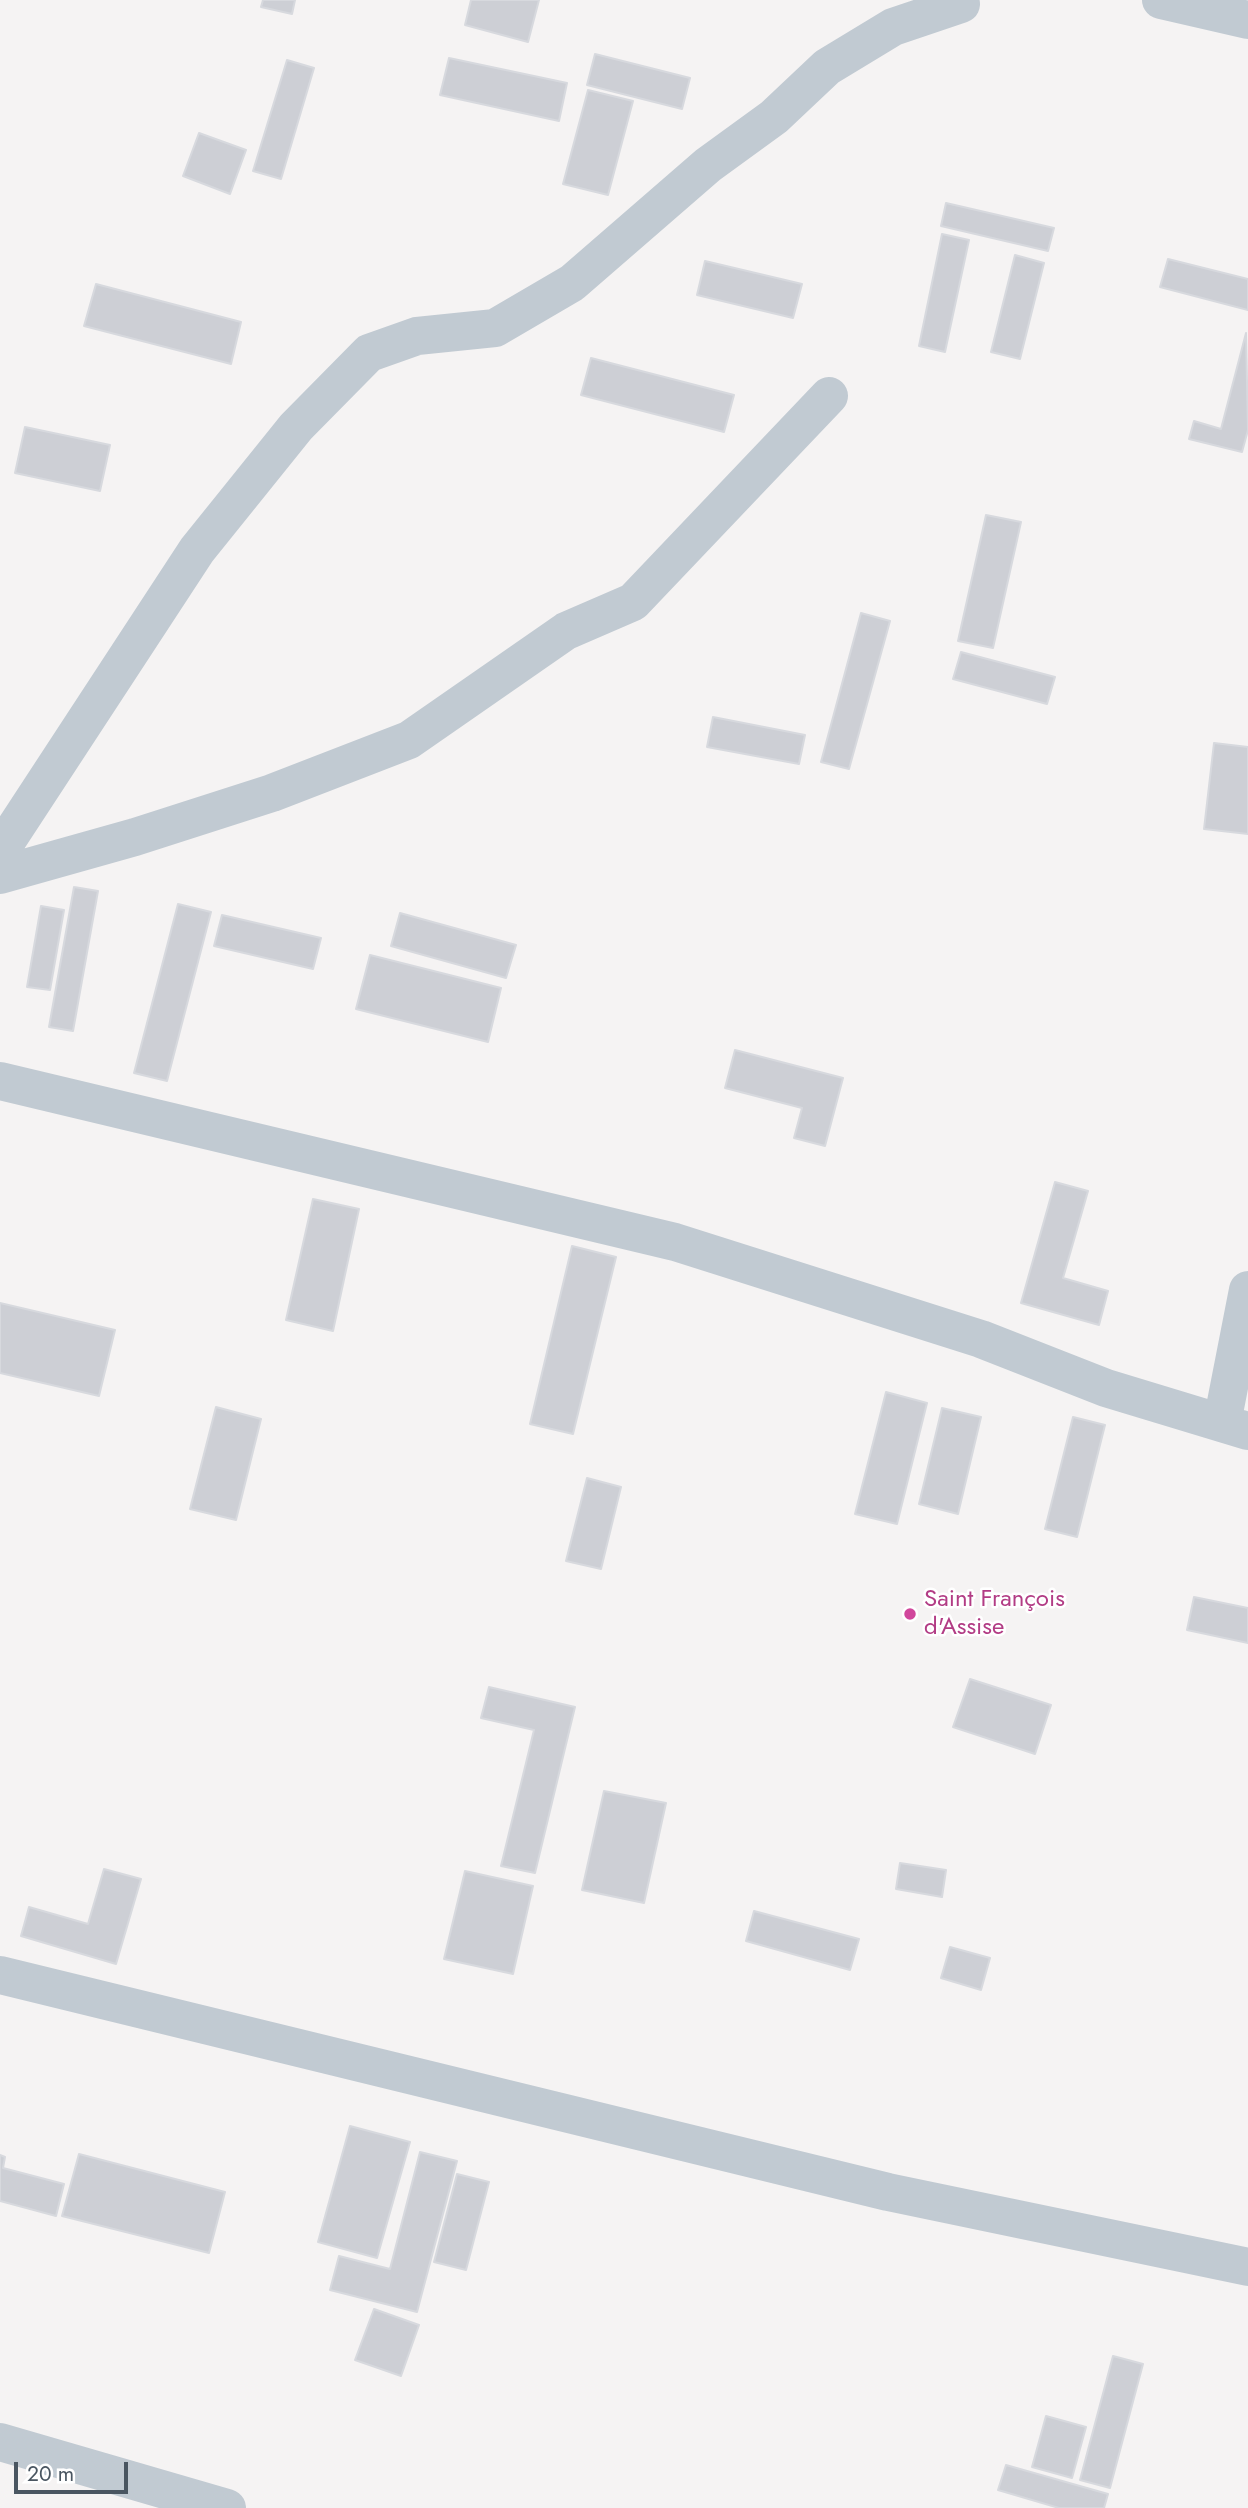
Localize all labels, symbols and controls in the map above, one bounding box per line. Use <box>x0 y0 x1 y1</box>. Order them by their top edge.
place label: Saint François d'Assise <box>924 1586 1065 1642</box>
marker: Saint François d'Assise <box>902 1606 918 1622</box>
scale bar <box>18 2448 131 2492</box>
text: 20 m <box>27 2459 74 2489</box>

